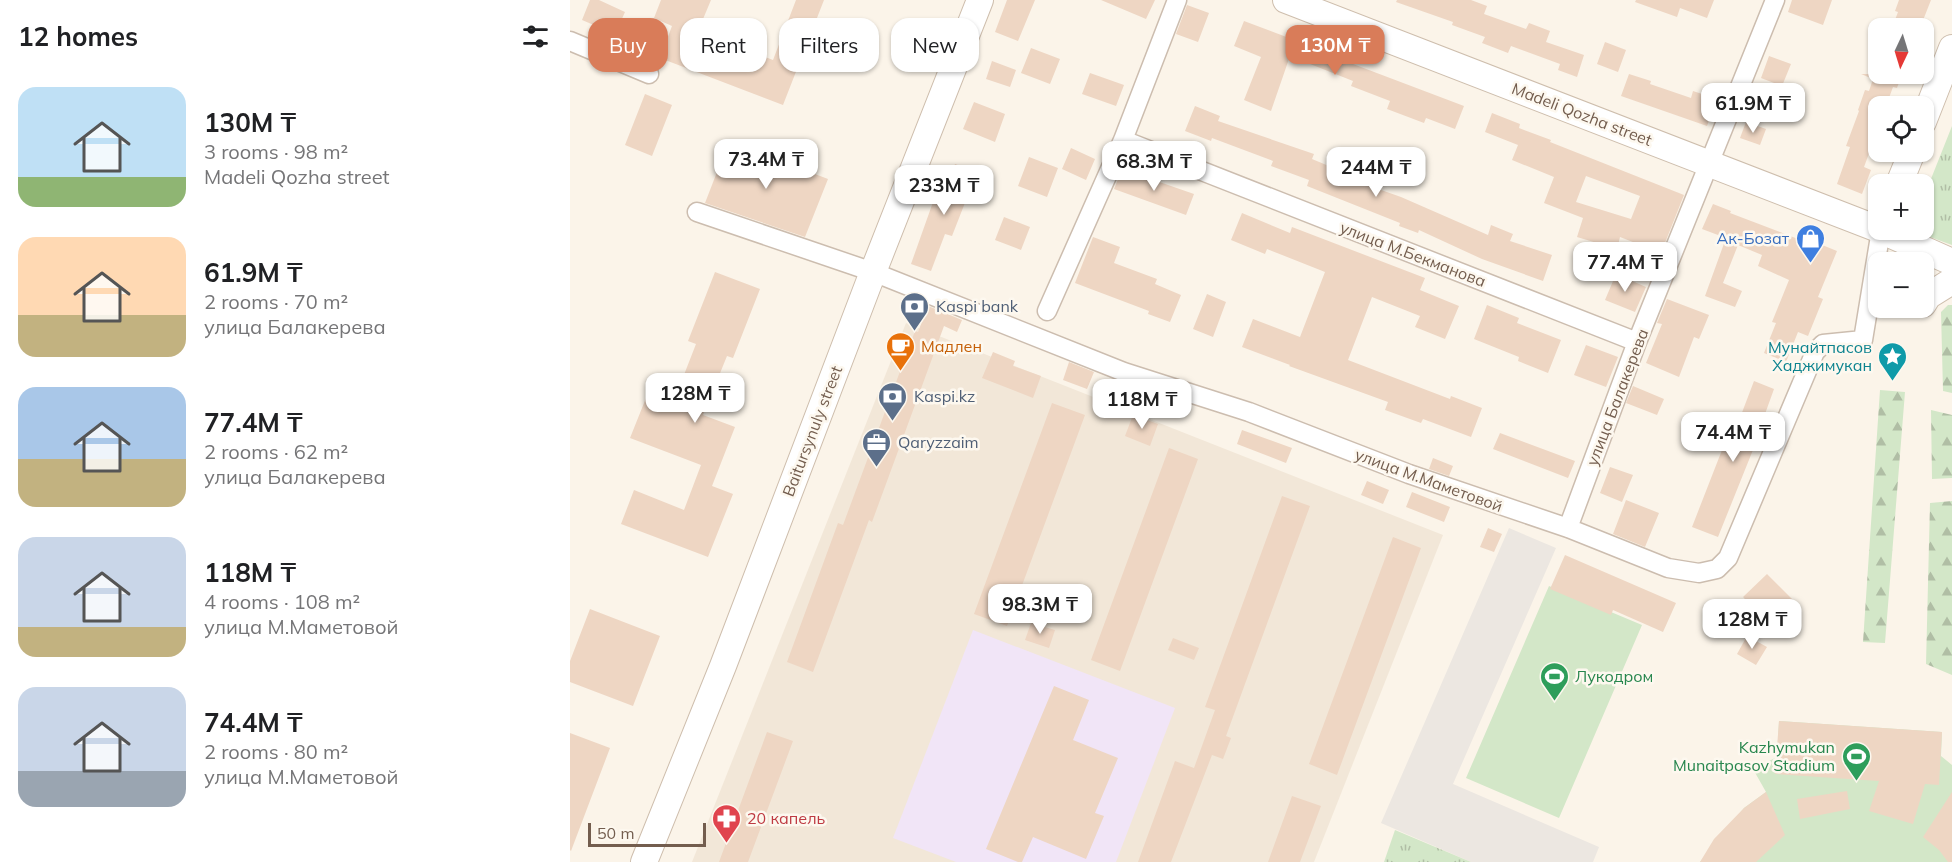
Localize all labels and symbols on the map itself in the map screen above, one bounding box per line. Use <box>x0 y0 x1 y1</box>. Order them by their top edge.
north arrow <box>1868 18 1934 84</box>
pin: 130M ₸ <box>1286 25 1384 76</box>
street label: Madeli Qozha street <box>1509 78 1655 150</box>
pin: 61.9M ₸ <box>1698 83 1808 134</box>
pin: 73.4M ₸ <box>711 139 821 190</box>
pin: 68.3M ₸ <box>1099 141 1209 192</box>
pin: 244M ₸ <box>1327 147 1425 198</box>
pin: 233M ₸ <box>895 165 993 216</box>
street label: улица М.Бекманова <box>1337 217 1489 291</box>
shop icon: Ак-Бозат <box>1794 222 1826 264</box>
place label: Ак-Бозат <box>1716 228 1790 248</box>
pin: 77.4M ₸ <box>1570 242 1680 293</box>
bank icon: Kaspi bank <box>899 290 931 332</box>
place label: Kaspi bank <box>936 296 1019 316</box>
street label: улица Балакерева <box>1582 326 1652 468</box>
cafe icon: Мадлен <box>884 330 916 372</box>
place label: Мадлен <box>921 336 982 356</box>
place label: Мунайтпасов Хаджимукан <box>1768 337 1872 375</box>
place icon: Мунайтпасов Хаджимукан <box>1877 340 1909 382</box>
street label: Baitursynuly street <box>778 362 846 499</box>
pin: 128M ₸ <box>646 373 744 424</box>
pin: 118M ₸ <box>1093 379 1191 430</box>
bank icon: Kaspi.kz <box>877 380 909 422</box>
place label: Kaspi.kz <box>914 386 975 406</box>
pin: 74.4M ₸ <box>1678 412 1788 463</box>
office icon: Qaryzzaim <box>861 426 893 468</box>
place label: Qaryzzaim <box>898 432 979 452</box>
street label: улица М.Маметовой <box>1352 444 1506 516</box>
pin: 98.3M ₸ <box>985 584 1095 635</box>
pin: 128M ₸ <box>1703 599 1801 650</box>
sports icon: Лукодром <box>1538 660 1570 702</box>
place label: Лукодром <box>1575 666 1653 686</box>
place label: Kazhymukan Munaitpasov Stadium <box>1673 737 1835 775</box>
sports icon: Kazhymukan Munaitpasov Stadium <box>1840 740 1872 782</box>
pharmacy icon: 20 капель <box>710 802 742 844</box>
place label: 20 капель <box>747 808 826 828</box>
scale bar <box>588 820 706 848</box>

